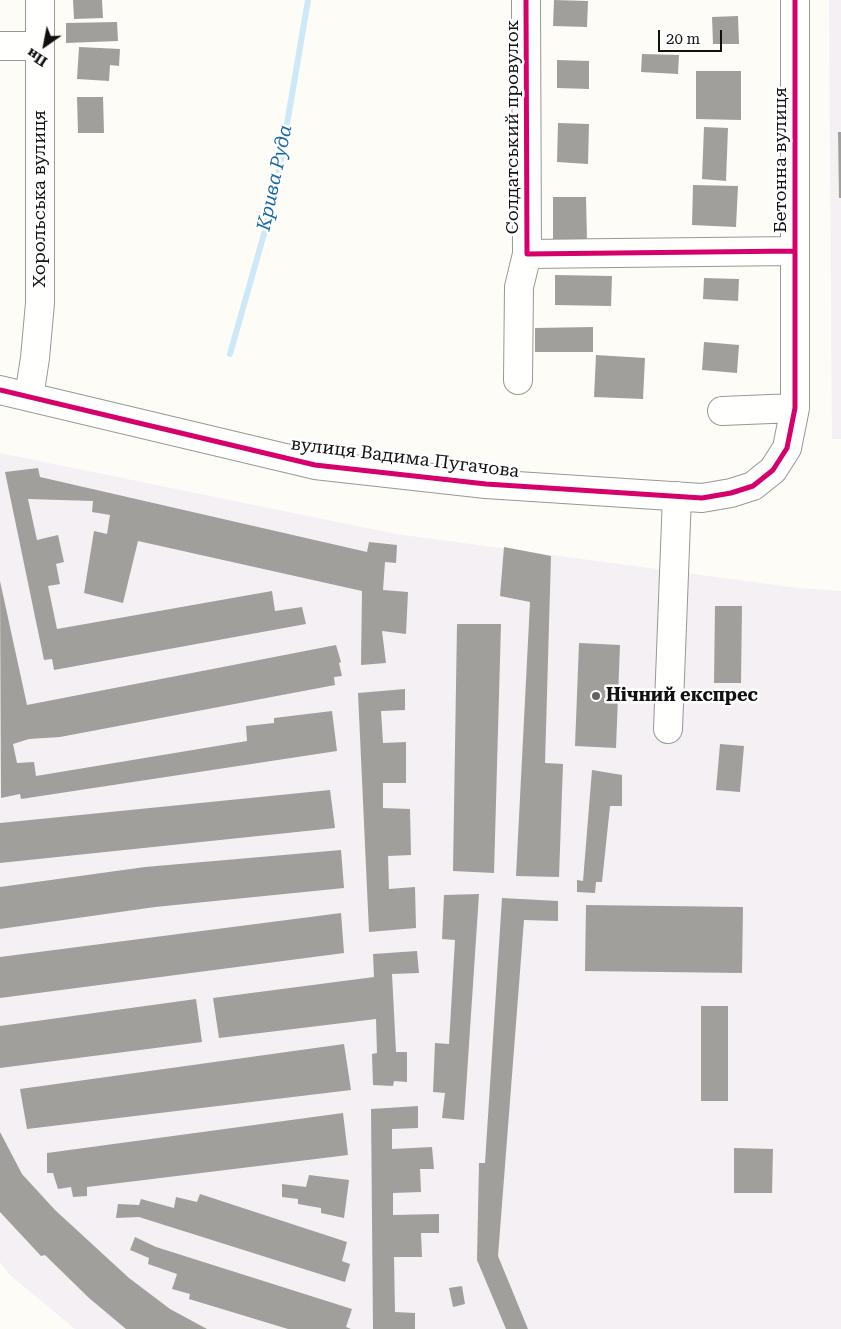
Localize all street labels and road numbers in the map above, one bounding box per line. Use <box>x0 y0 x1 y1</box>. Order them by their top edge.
street label: Солдатський провулок <box>502 20 524 234</box>
street label: Бетонна вулиця <box>770 87 792 233</box>
street label: Хорольська вулиця <box>29 110 51 288</box>
street label: вулиця Вадима Пугачова <box>290 433 520 483</box>

